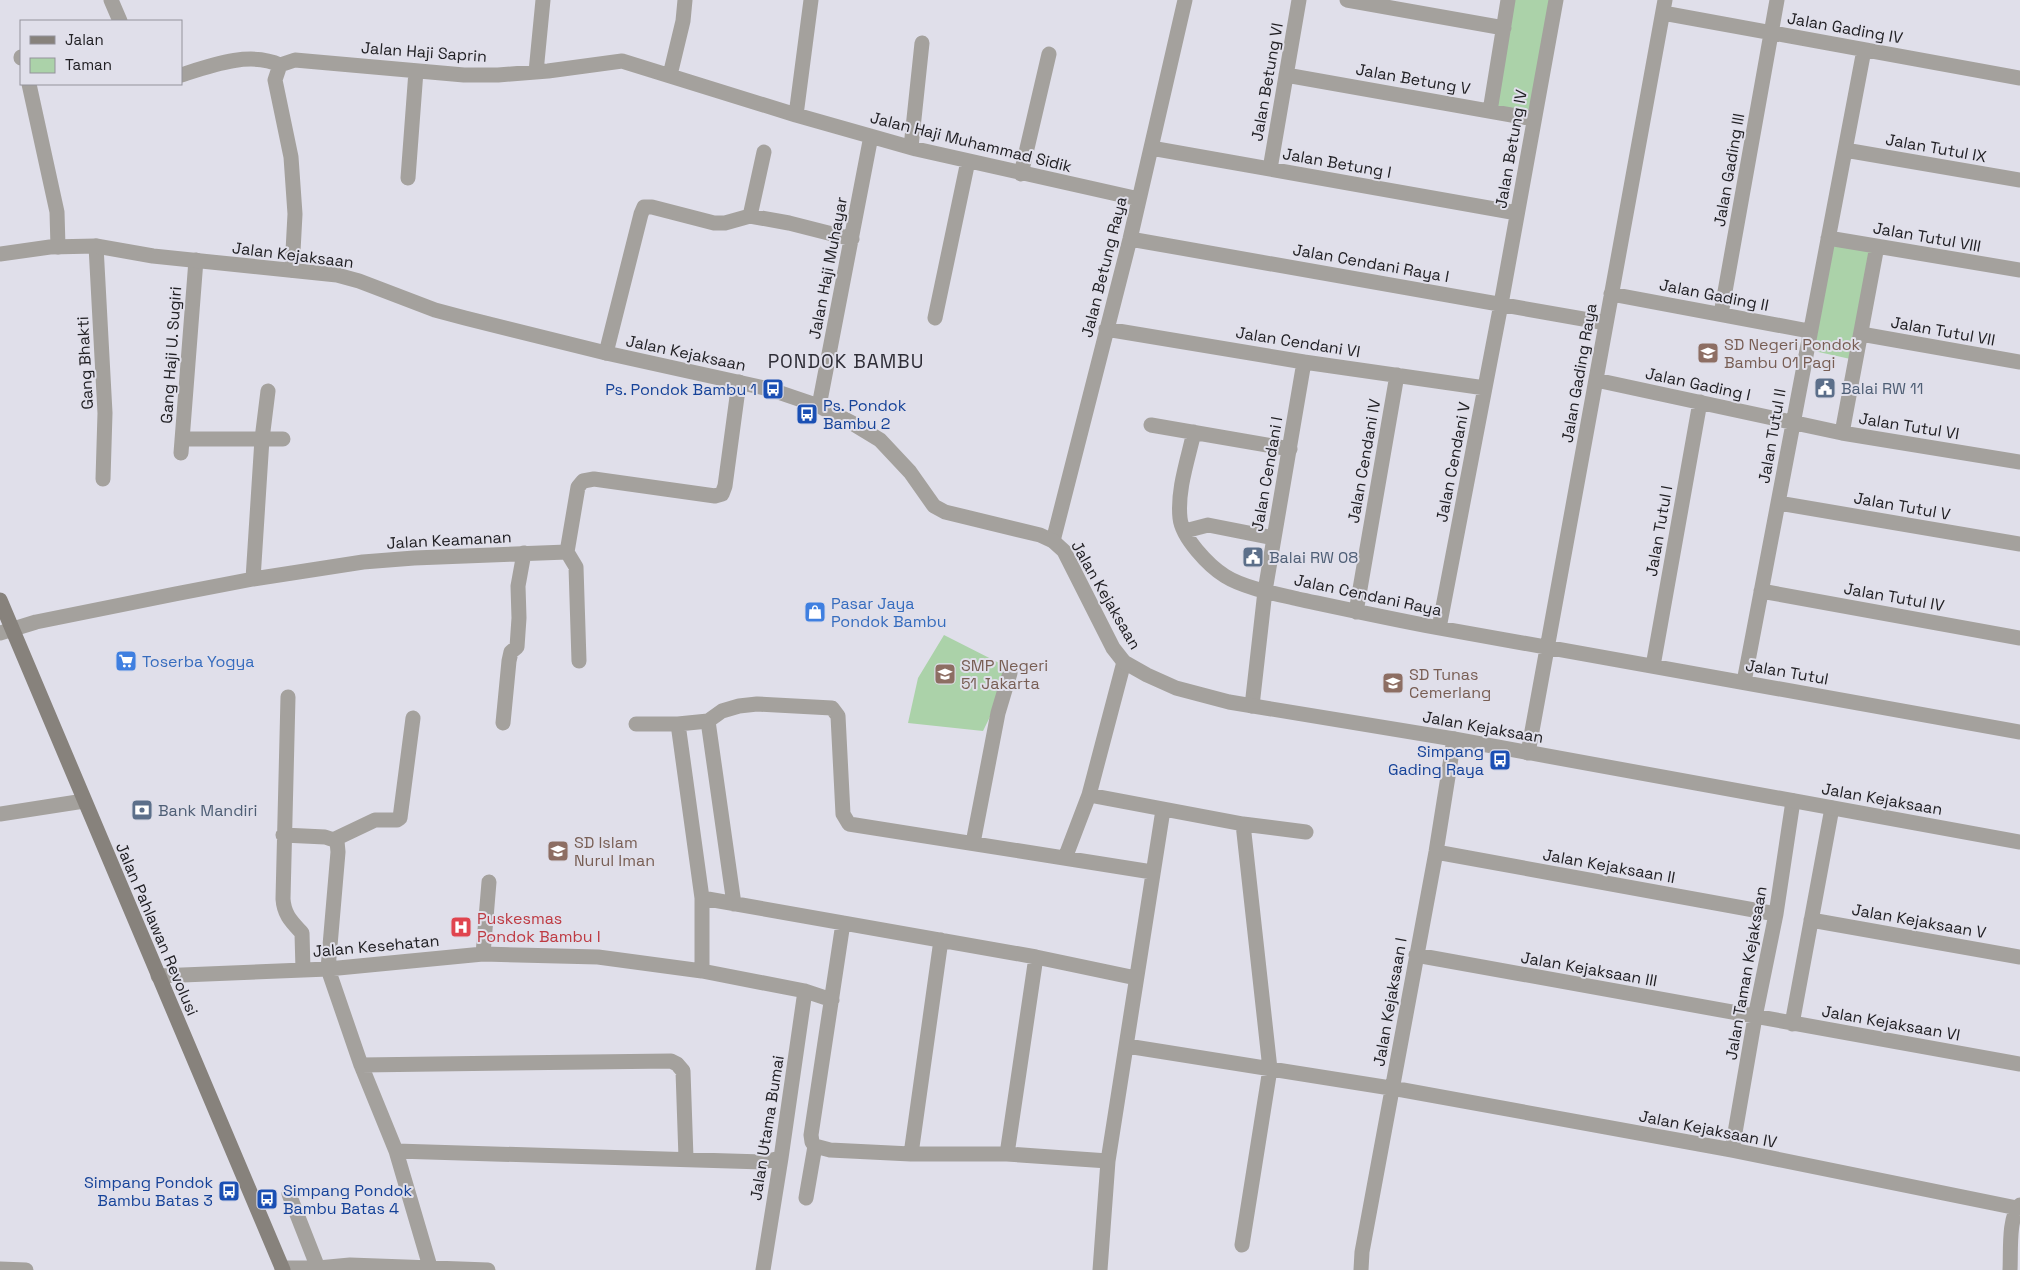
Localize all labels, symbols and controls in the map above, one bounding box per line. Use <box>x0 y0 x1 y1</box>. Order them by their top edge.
street label: Jalan Gading IV <box>1786 7 1905 49</box>
legend <box>20 20 182 85</box>
street label: Jalan Betung VI <box>1246 21 1288 143</box>
text: Jalan <box>65 30 104 49</box>
street label: Jalan Haji Saprin <box>360 37 488 67</box>
text: Taman <box>65 55 112 74</box>
street label: Jalan Betung V <box>1354 59 1472 99</box>
street label: Jalan Betung IV <box>1490 88 1532 210</box>
street label: Jalan Haji Muhammad Sidik <box>868 107 1074 177</box>
street label: Jalan Gading III <box>1709 112 1749 228</box>
street label: Jalan Tutul IX <box>1884 129 1988 167</box>
street label: Jalan Betung I <box>1281 143 1393 183</box>
street label: Jalan Betung Raya <box>1076 194 1132 340</box>
street label: Jalan Haji Muhayar <box>804 195 852 341</box>
street label: Jalan Tutul VIII <box>1871 217 1983 257</box>
street label: Jalan Kejaksaan <box>231 237 355 273</box>
street label: Jalan Cendani Raya I <box>1291 239 1451 287</box>
street label: Jalan Gading II <box>1657 274 1771 316</box>
street label: Gang Haji U. Sugiri <box>156 286 186 424</box>
street label: Jalan Gading Raya <box>1556 302 1602 444</box>
street label: Jalan Tutul VII <box>1889 311 1997 351</box>
street label: Gang Bhakti <box>72 316 98 410</box>
street label: Jalan Cendani VI <box>1234 322 1362 362</box>
street label: Jalan Kejaksaan <box>624 330 748 376</box>
place label: SD Negeri Pondok Bambu 01 Pagi <box>1724 334 1861 373</box>
school or university icon: SD Negeri Pondok Bambu 01 Pagi <box>1696 341 1720 365</box>
district label: PONDOK BAMBU <box>768 349 924 374</box>
street label: Jalan Gading I <box>1643 363 1753 405</box>
public building icon: Balai RW 11 <box>1813 376 1837 400</box>
bus stop icon: Ps. Pondok Bambu 1 <box>761 377 785 401</box>
place label: Balai RW 11 <box>1841 378 1923 399</box>
place label: Ps. Pondok Bambu 1 <box>605 379 757 400</box>
street label: Jalan Tutul II <box>1753 387 1791 485</box>
place label: Ps. Pondok Bambu 2 <box>823 395 907 434</box>
street label: Jalan Cendani IV <box>1343 397 1385 525</box>
street label: Jalan Cendani V <box>1431 400 1475 524</box>
bus stop icon: Ps. Pondok Bambu 2 <box>795 402 819 426</box>
street label: Jalan Tutul VI <box>1857 408 1961 444</box>
street label: Jalan Cendani I <box>1247 415 1287 533</box>
street label: Jalan Tutul I <box>1641 484 1677 578</box>
street label: Jalan Tutul V <box>1852 487 1952 525</box>
street label: Jalan Keamanan <box>386 526 512 554</box>
street label: Jalan Kejaksaan <box>1066 537 1146 653</box>
public building icon: Balai RW 08 <box>1241 545 1265 569</box>
place label: Balai RW 08 <box>1269 547 1358 568</box>
street label: Jalan Cendani Raya <box>1292 569 1444 621</box>
street label: Jalan Tutul IV <box>1842 578 1946 616</box>
place label: Pasar Jaya Pondok Bambu <box>831 593 947 632</box>
shop icon: Pasar Jaya Pondok Bambu <box>803 600 827 624</box>
supermarket icon: Toserba Yogya <box>114 649 138 673</box>
place label: Toserba Yogya <box>142 651 255 672</box>
street label: Jalan Tutul <box>1744 654 1830 690</box>
place label: SMP Negeri 51 Jakarta <box>961 655 1048 694</box>
school or university icon: SMP Negeri 51 Jakarta <box>933 662 957 686</box>
place label: SD Tunas Cemerlang <box>1409 664 1491 703</box>
school or university icon: SD Tunas Cemerlang <box>1381 671 1405 695</box>
street label: Jalan Kejaksaan <box>1421 706 1545 748</box>
place label: Simpang Gading Raya <box>1388 741 1484 780</box>
bus stop icon: Simpang Gading Raya <box>1488 748 1512 772</box>
street label: Jalan Kejaksaan <box>1820 778 1944 820</box>
bank icon: Bank Mandiri <box>130 798 154 822</box>
place label: Bank Mandiri <box>158 800 257 821</box>
place label: SD Islam Nurul Iman <box>574 832 655 871</box>
street label: Jalan Pahlawan Revolusi <box>111 839 203 1019</box>
school or university icon: SD Islam Nurul Iman <box>546 839 570 863</box>
street label: Jalan Kejaksaan II <box>1541 844 1677 888</box>
street label: Jalan Taman Kejaksaan <box>1720 884 1772 1062</box>
street label: Jalan Kejaksaan V <box>1850 899 1988 943</box>
place label: Puskesmas Pondok Bambu I <box>477 908 601 947</box>
hospital icon: Puskesmas Pondok Bambu I <box>449 915 473 939</box>
street label: Jalan Kesehatan <box>312 930 440 962</box>
street label: Jalan Kejaksaan I <box>1368 936 1412 1068</box>
street label: Jalan Kejaksaan III <box>1519 947 1659 991</box>
street label: Jalan Kejaksaan VI <box>1820 1000 1962 1046</box>
street label: Jalan Utama Bumai <box>745 1054 789 1202</box>
street label: Jalan Kejaksaan IV <box>1637 1105 1779 1153</box>
place label: Simpang Pondok Bambu Batas 3 <box>84 1172 213 1211</box>
bus stop icon: Simpang Pondok Bambu Batas 3 <box>217 1179 241 1203</box>
place label: Simpang Pondok Bambu Batas 4 <box>283 1180 412 1219</box>
bus stop icon: Simpang Pondok Bambu Batas 4 <box>255 1187 279 1211</box>

